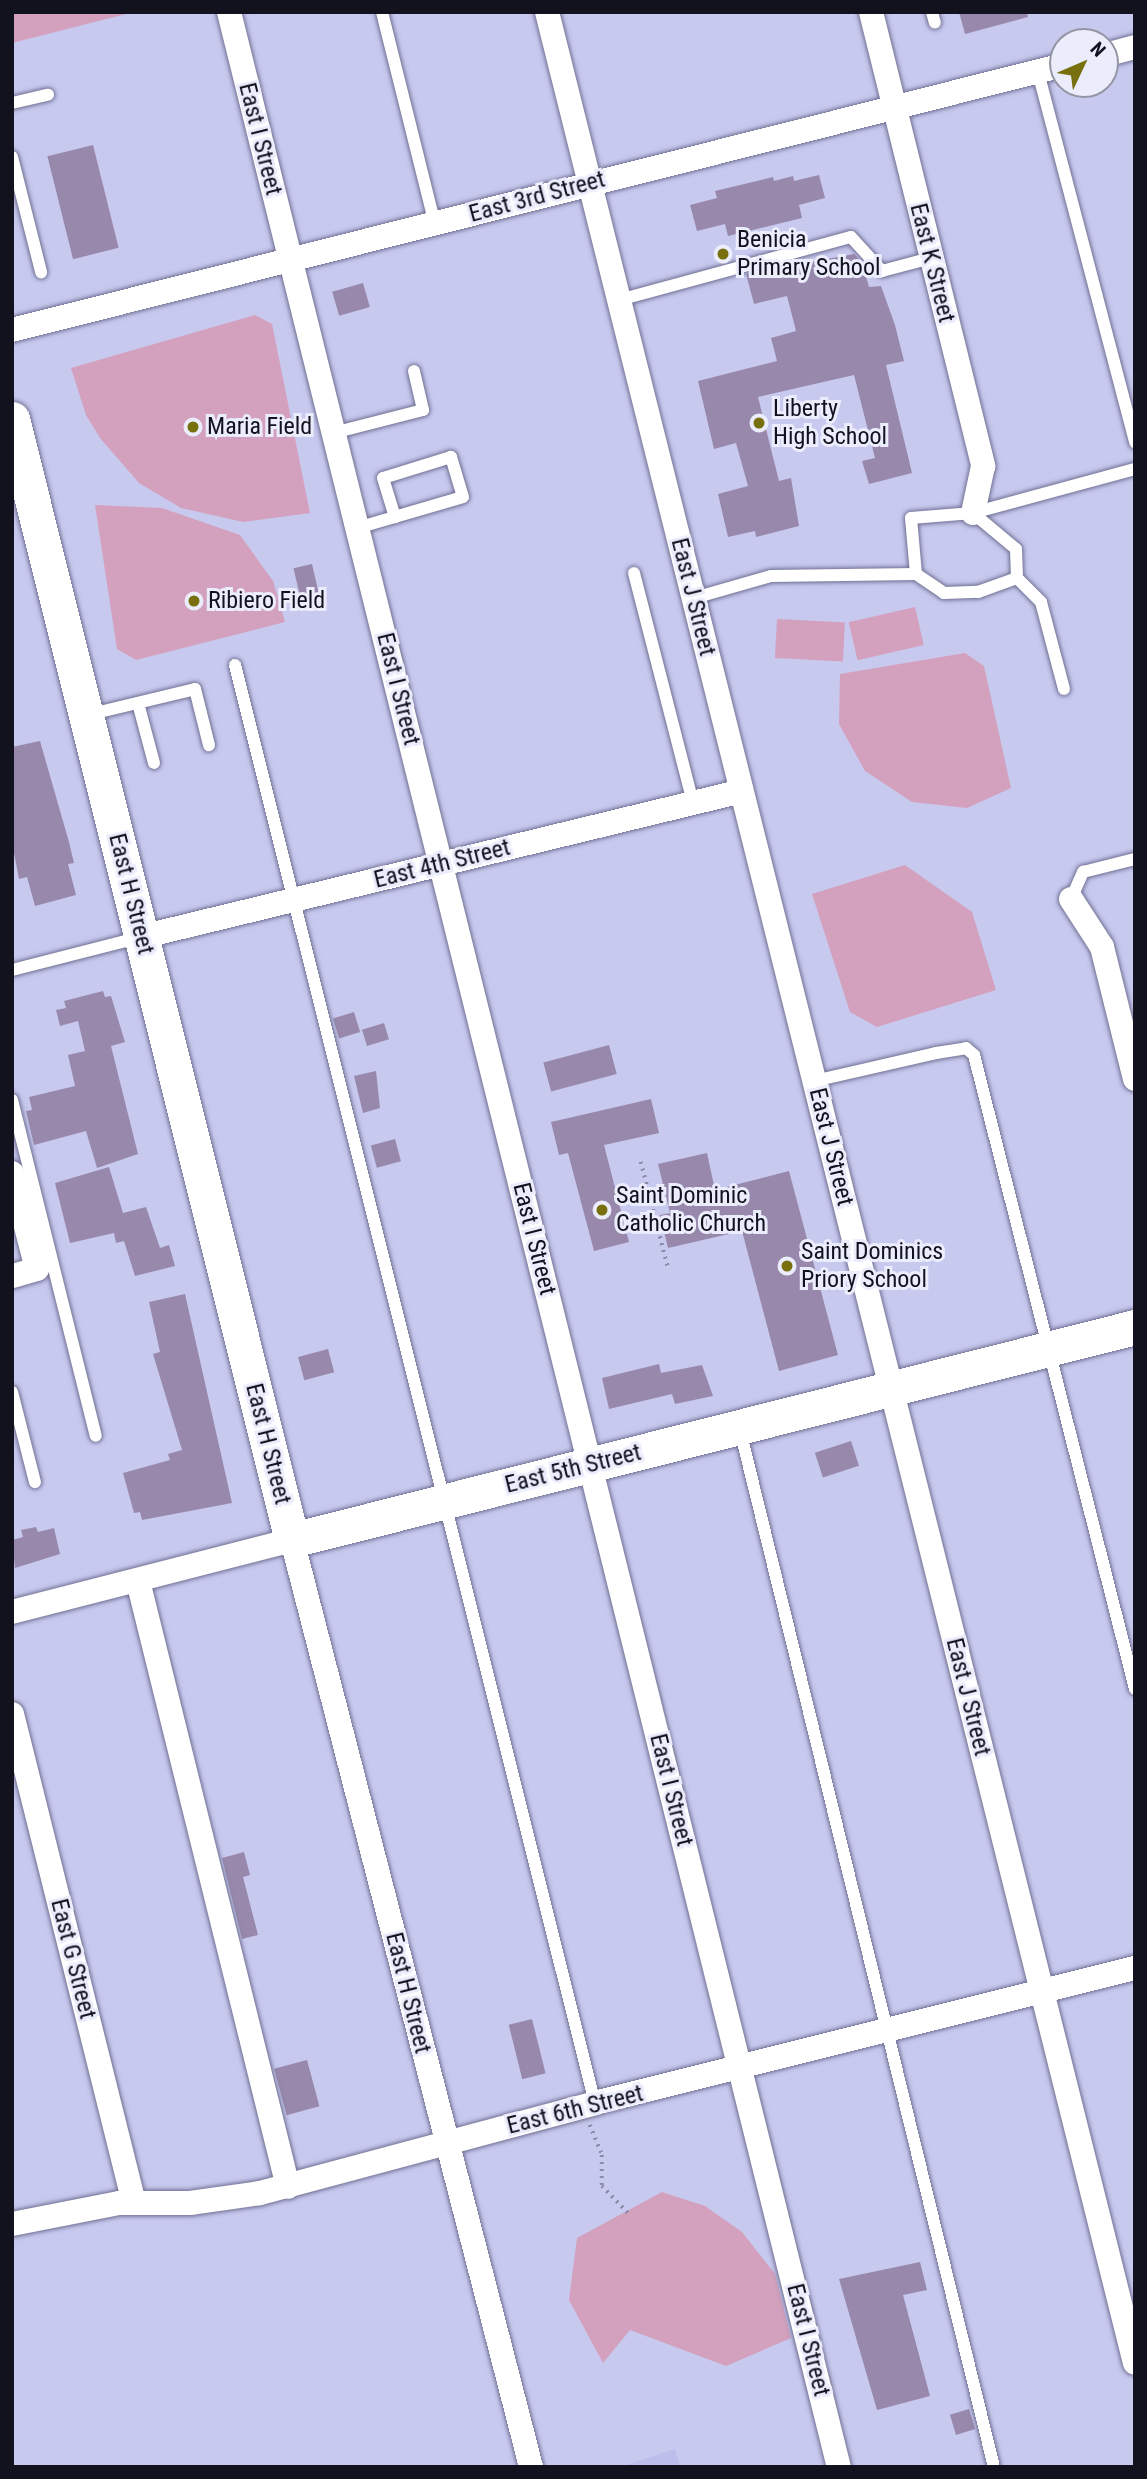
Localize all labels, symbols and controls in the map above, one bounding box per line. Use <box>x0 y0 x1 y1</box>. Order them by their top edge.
north arrow <box>1049 28 1119 98</box>
text: N <box>1086 37 1110 62</box>
street label: East I Street <box>232 80 288 198</box>
street label: East 3rd Street <box>466 165 608 229</box>
street label: East K Street <box>903 200 961 326</box>
place label: Benicia Primary School <box>737 226 880 282</box>
marker: Benicia Primary School <box>715 246 731 262</box>
place label: Liberty High School <box>773 395 887 451</box>
place label: Maria Field <box>207 413 312 441</box>
marker: Liberty High School <box>751 415 767 431</box>
marker: Maria Field <box>185 419 201 435</box>
street label: East J Street <box>664 535 722 659</box>
place label: Ribiero Field <box>208 587 325 615</box>
marker: Ribiero Field <box>186 593 202 609</box>
street label: East I Street <box>370 630 426 748</box>
street label: East H Street <box>102 831 160 957</box>
street label: East 4th Street <box>371 833 513 895</box>
street label: East J Street <box>802 1085 860 1209</box>
street label: East I Street <box>506 1180 562 1298</box>
place label: Saint Dominic Catholic Church <box>616 1182 766 1238</box>
marker: Saint Dominic Catholic Church <box>594 1202 610 1218</box>
place label: Saint Dominics Priory School <box>801 1238 943 1294</box>
marker: Saint Dominics Priory School <box>779 1258 795 1274</box>
street label: East H Street <box>239 1381 297 1507</box>
street label: East 5th Street <box>502 1438 644 1500</box>
street label: East J Street <box>939 1635 997 1759</box>
street label: East I Street <box>643 1731 699 1849</box>
street label: East G Street <box>44 1896 102 2022</box>
street label: East H Street <box>379 1930 437 2056</box>
street label: East 6th Street <box>504 2079 646 2141</box>
street label: East I Street <box>780 2281 836 2399</box>

